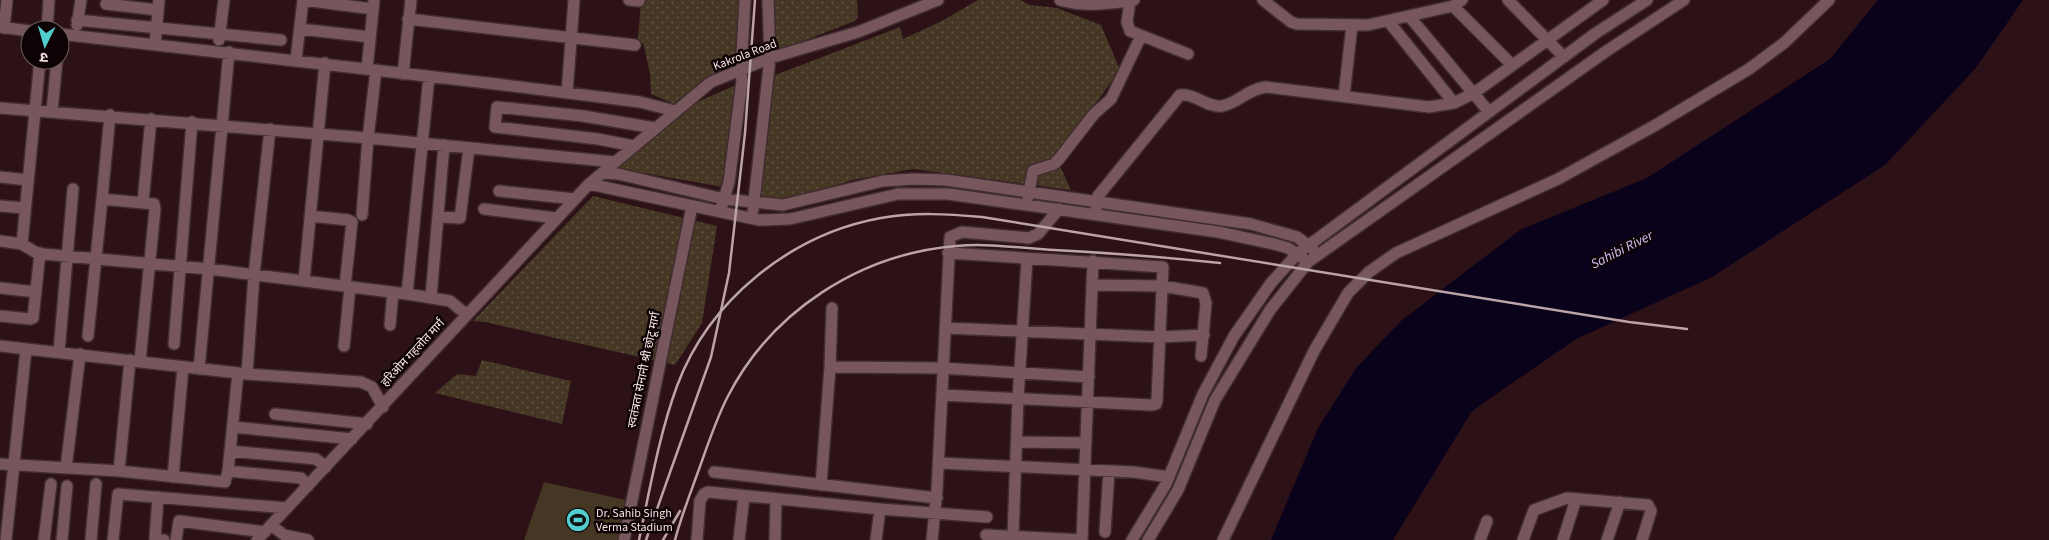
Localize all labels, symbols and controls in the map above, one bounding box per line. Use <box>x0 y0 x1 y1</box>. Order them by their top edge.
north arrow <box>20 20 70 70</box>
street label: Kakrola Road <box>711 35 779 75</box>
text: उ <box>38 47 49 67</box>
water label: Sahibi River <box>1587 225 1658 274</box>
street label: स्वतंत्रता सेनानी श्री छोटू मार्ग <box>623 309 665 430</box>
street label: हरिओम गहलोत मार्ग <box>377 315 450 391</box>
place label: Dr. Sahib Singh Verma Stadium <box>596 505 673 536</box>
sports icon: Dr. Sahib Singh Verma Stadium <box>565 507 591 533</box>

